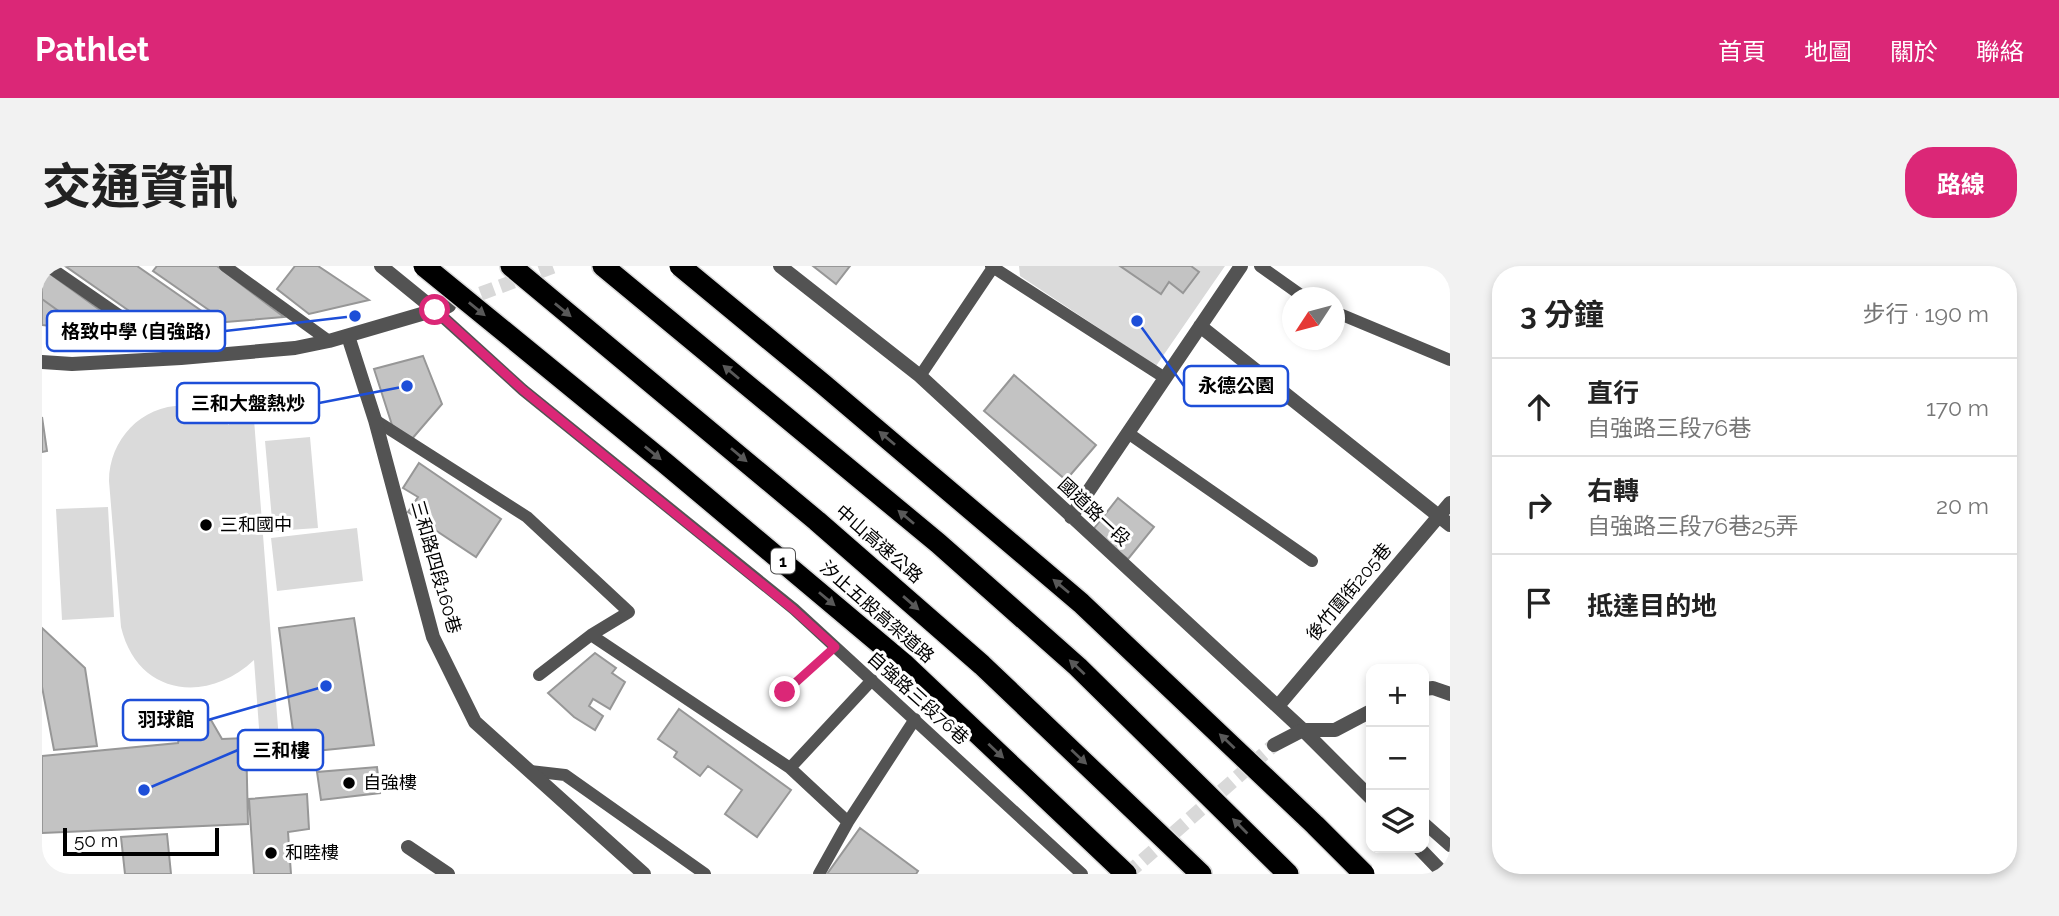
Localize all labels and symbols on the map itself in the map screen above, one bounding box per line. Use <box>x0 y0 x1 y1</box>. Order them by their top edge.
north arrow <box>1282 287 1345 350</box>
route start <box>419 294 450 325</box>
one-way arrow <box>468 301 485 316</box>
one-way arrow <box>555 302 572 317</box>
callout: 格致中學 (自強路) <box>47 311 225 351</box>
text: 格致中學 (自強路) <box>61 320 211 342</box>
one-way arrow <box>722 364 740 379</box>
callout: 永德公園 <box>1184 366 1288 406</box>
text: 永德公園 <box>1198 374 1274 396</box>
callout: 三和大盤熱炒 <box>177 383 319 423</box>
text: 三和大盤熱炒 <box>191 392 305 414</box>
one-way arrow <box>879 431 896 446</box>
one-way arrow <box>644 445 662 460</box>
one-way arrow <box>730 447 747 462</box>
street label: 國道路一段 <box>1054 473 1134 550</box>
street label: 三和路四段160巷 <box>407 498 466 636</box>
street label: 中山高速公路 <box>832 500 927 587</box>
one-way arrow <box>898 509 916 524</box>
place label: 三和國中 <box>220 514 292 535</box>
marker: 三和國中 <box>198 517 214 533</box>
street label: 後竹圍街205巷 <box>1302 539 1395 644</box>
road number: 1 <box>771 548 795 574</box>
street label: 汐止五股高架道路 <box>816 556 939 667</box>
one-way arrow <box>1052 579 1069 594</box>
one-way arrow <box>819 591 836 606</box>
one-way arrow <box>903 595 920 610</box>
street label: 自強路三段76巷 <box>864 647 973 748</box>
one-way arrow <box>1069 659 1086 675</box>
route end <box>769 676 800 707</box>
callout: 羽球館 <box>123 700 208 740</box>
text: 羽球館 <box>137 708 195 730</box>
callout: 三和樓 <box>238 730 323 770</box>
one-way arrow <box>1219 734 1236 750</box>
text: 三和樓 <box>252 739 310 761</box>
one-way arrow <box>987 743 1005 759</box>
one-way arrow <box>1070 749 1088 765</box>
place label: 自強樓 <box>363 772 417 793</box>
marker: 自強樓 <box>341 775 357 791</box>
one-way arrow <box>1232 818 1248 835</box>
scale bar <box>63 825 219 857</box>
place label: 和睦樓 <box>285 842 339 863</box>
marker: 和睦樓 <box>263 845 279 861</box>

